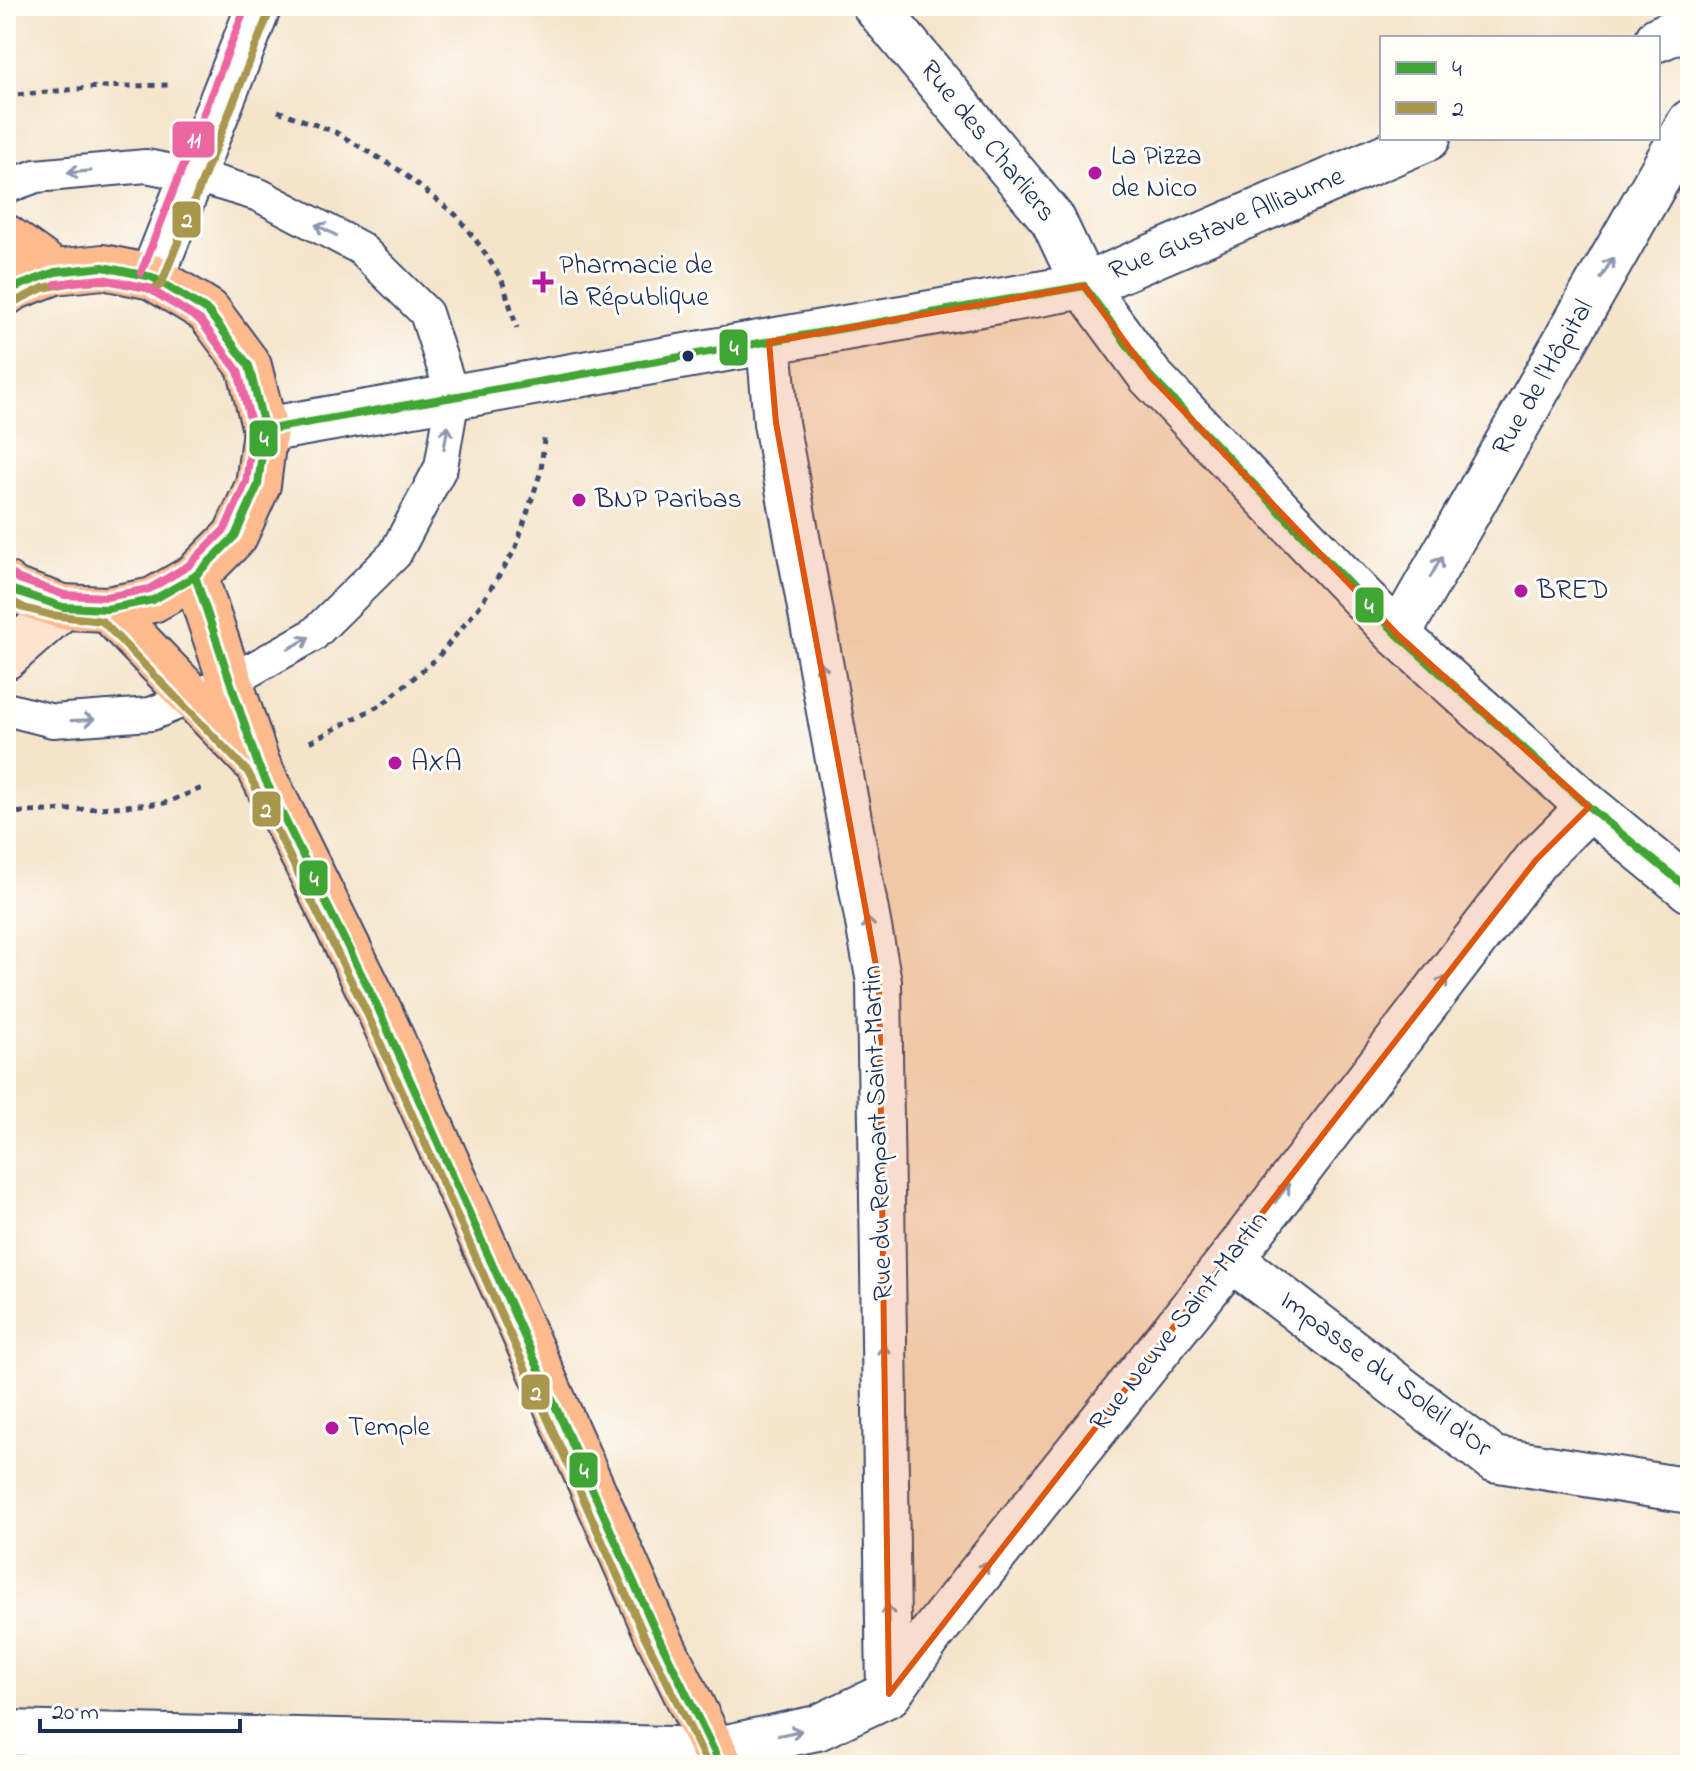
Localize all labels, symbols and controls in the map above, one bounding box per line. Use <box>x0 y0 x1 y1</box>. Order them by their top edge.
legend <box>1380 36 1660 140</box>
street label: Rue des Charliers <box>909 52 1065 232</box>
text: 4 <box>1452 53 1462 88</box>
text: 2 <box>1452 93 1464 128</box>
line badge: 11 <box>171 120 216 159</box>
text: 11 <box>187 126 201 158</box>
place label: La Pizza de Nico <box>1111 137 1202 210</box>
street label: Rue Gustave Alliaume <box>1103 157 1351 293</box>
marker: La Pizza de Nico <box>1086 164 1104 182</box>
one-way arrow <box>66 165 93 180</box>
line badge: 2 <box>171 200 202 239</box>
text: 2 <box>181 206 193 238</box>
one-way arrow <box>315 222 339 237</box>
place label: Pharmacie de la République <box>559 246 713 319</box>
one-way arrow <box>1599 257 1615 280</box>
marker: Pharmacie de la République <box>534 273 552 291</box>
street label: Rue de l'Hôpital <box>1483 292 1605 464</box>
line badge: 4 <box>718 328 749 367</box>
text: 4 <box>729 334 739 366</box>
unlabelled marker <box>680 348 696 364</box>
line badge: 4 <box>248 419 279 458</box>
text: 4 <box>259 425 269 457</box>
one-way arrow <box>439 425 454 451</box>
place label: BNP Paribas <box>594 480 742 521</box>
marker: BNP Paribas <box>570 491 588 509</box>
one-way arrow <box>1428 556 1444 579</box>
place label: BRED <box>1536 571 1609 612</box>
marker: BRED <box>1512 582 1530 600</box>
line badge: 4 <box>1354 586 1385 624</box>
text: 4 <box>1364 592 1374 624</box>
one-way arrow <box>287 635 310 651</box>
one-way arrow <box>814 661 829 686</box>
one-way arrow <box>69 712 96 727</box>
place label: AXA <box>411 743 462 784</box>
marker: AXA <box>386 754 404 772</box>
line badge: 2 <box>251 790 282 828</box>
text: 2 <box>260 796 272 828</box>
line badge: 4 <box>298 859 329 897</box>
text: 4 <box>309 865 319 897</box>
one-way arrow <box>861 917 876 942</box>
street label: Rue du Rempart Saint-Martin <box>853 965 905 1301</box>
one-way arrow <box>1431 976 1448 998</box>
one-way arrow <box>1273 1183 1290 1204</box>
street label: Rue Neuve Saint-Martin <box>1081 1203 1279 1441</box>
street label: Impasse du Soleil d'Or <box>1270 1281 1500 1469</box>
one-way arrow <box>876 1343 892 1370</box>
line badge: 2 <box>520 1373 551 1411</box>
text: 2 <box>530 1379 542 1411</box>
place label: Temple <box>348 1408 430 1449</box>
marker: Temple <box>323 1419 341 1437</box>
line badge: 4 <box>568 1451 599 1489</box>
text: 4 <box>579 1457 589 1489</box>
one-way arrow <box>972 1562 990 1583</box>
one-way arrow <box>880 1603 896 1630</box>
scale bar <box>40 1683 240 1733</box>
text: 20 m <box>52 1696 99 1731</box>
one-way arrow <box>776 1725 802 1740</box>

